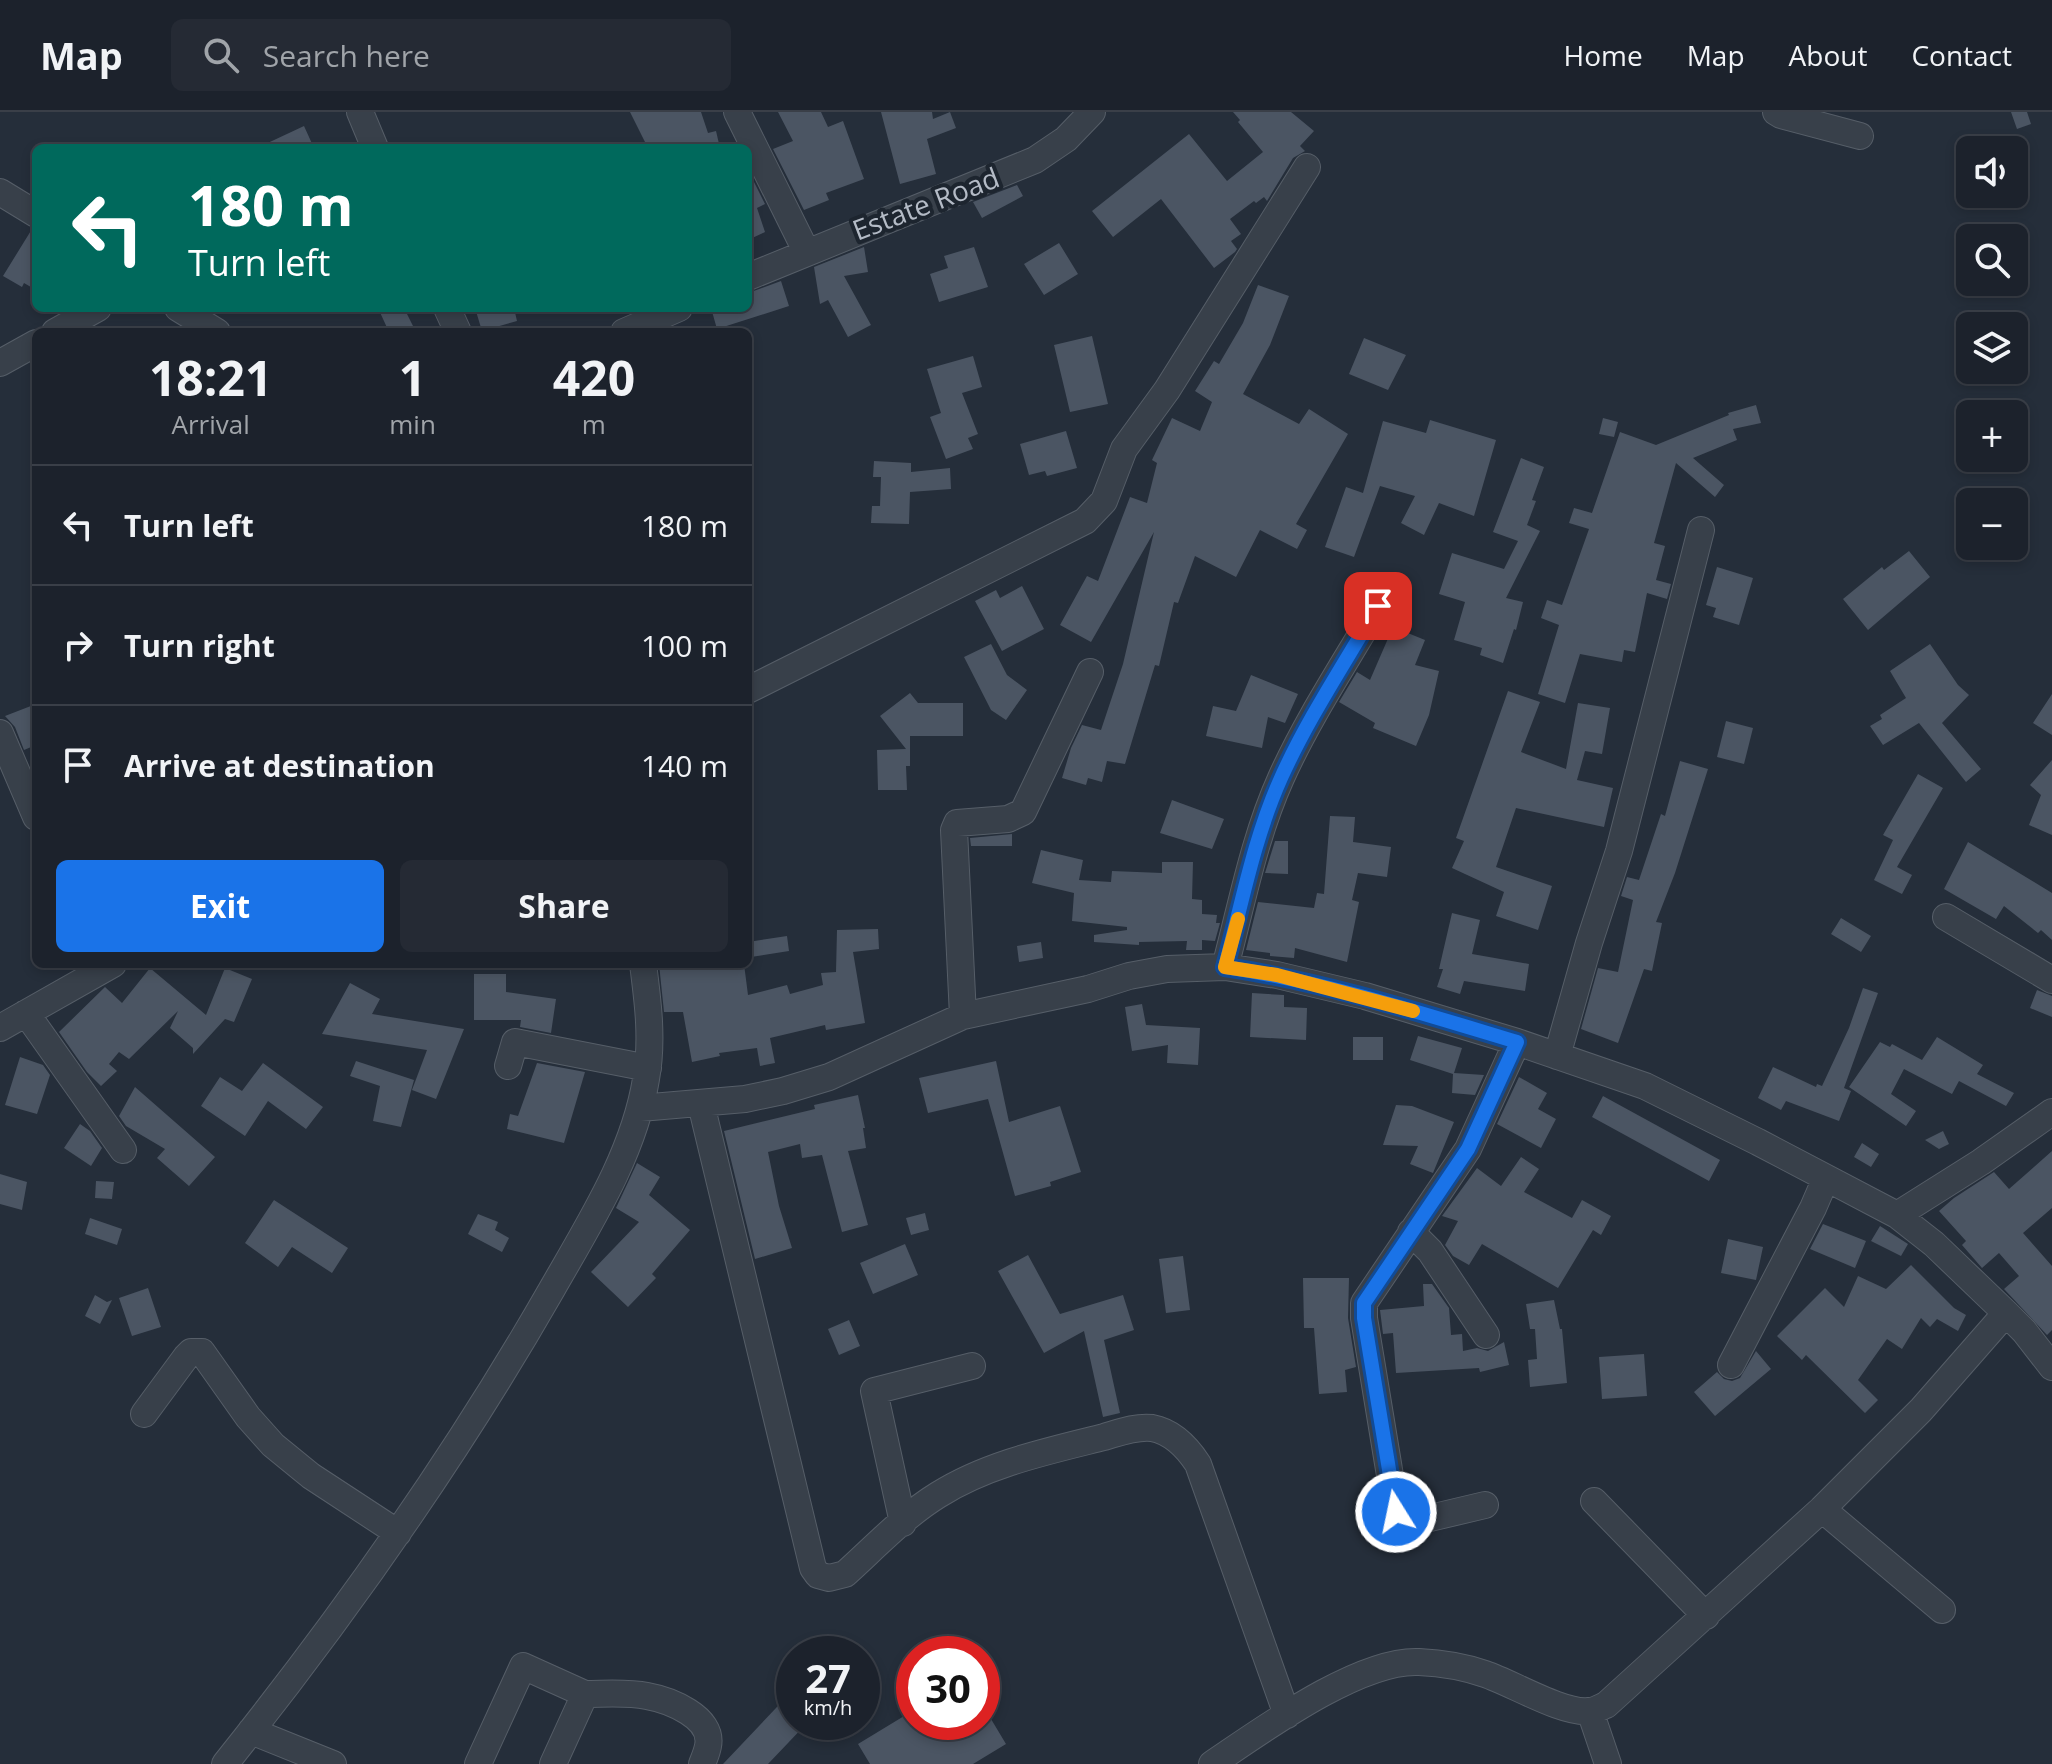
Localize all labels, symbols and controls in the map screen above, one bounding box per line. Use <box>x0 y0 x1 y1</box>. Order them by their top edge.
search box <box>171 19 731 91</box>
text: Map <box>40 29 123 81</box>
icon: search <box>199 33 243 77</box>
text: Search here <box>263 35 430 76</box>
text: Home <box>1564 36 1643 74</box>
text: Map <box>1687 36 1745 74</box>
text: About <box>1789 36 1867 74</box>
text: Contact <box>1911 36 2012 74</box>
map controls <box>1956 136 2028 560</box>
button: sound <box>1956 136 2028 208</box>
street label: Estate Road <box>847 158 1004 248</box>
text: 180 m <box>188 166 354 242</box>
icon: left <box>56 176 160 280</box>
button: search <box>1956 224 2028 296</box>
text: Turn left <box>188 238 330 287</box>
button: layers <box>1956 312 2028 384</box>
text: 18:21 <box>149 345 272 410</box>
text: 1 <box>399 345 426 410</box>
text: 420 <box>553 345 635 410</box>
button: + <box>1956 400 2028 472</box>
text: Arrival <box>171 406 250 442</box>
text: min <box>389 406 436 442</box>
text: m <box>582 406 606 442</box>
button: − <box>1956 488 2028 560</box>
icon: left <box>56 503 100 547</box>
text: Turn left <box>124 505 254 546</box>
text: 180 m <box>641 505 728 546</box>
pin <box>1344 572 1412 640</box>
icon: arrive <box>1356 584 1400 628</box>
icon: right <box>56 623 100 667</box>
text: Turn right <box>124 625 275 666</box>
text: 100 m <box>641 625 728 666</box>
icon: arrive <box>56 743 100 787</box>
text: Arrive at destination <box>124 745 435 786</box>
text: 140 m <box>641 745 728 786</box>
button: Exit <box>56 860 384 952</box>
button: Share <box>400 860 728 952</box>
position arrow <box>1354 1470 1438 1554</box>
speed limit sign: 30 <box>896 1636 1000 1740</box>
text: 27 <box>805 1650 851 1705</box>
text: km/h <box>804 1694 852 1721</box>

